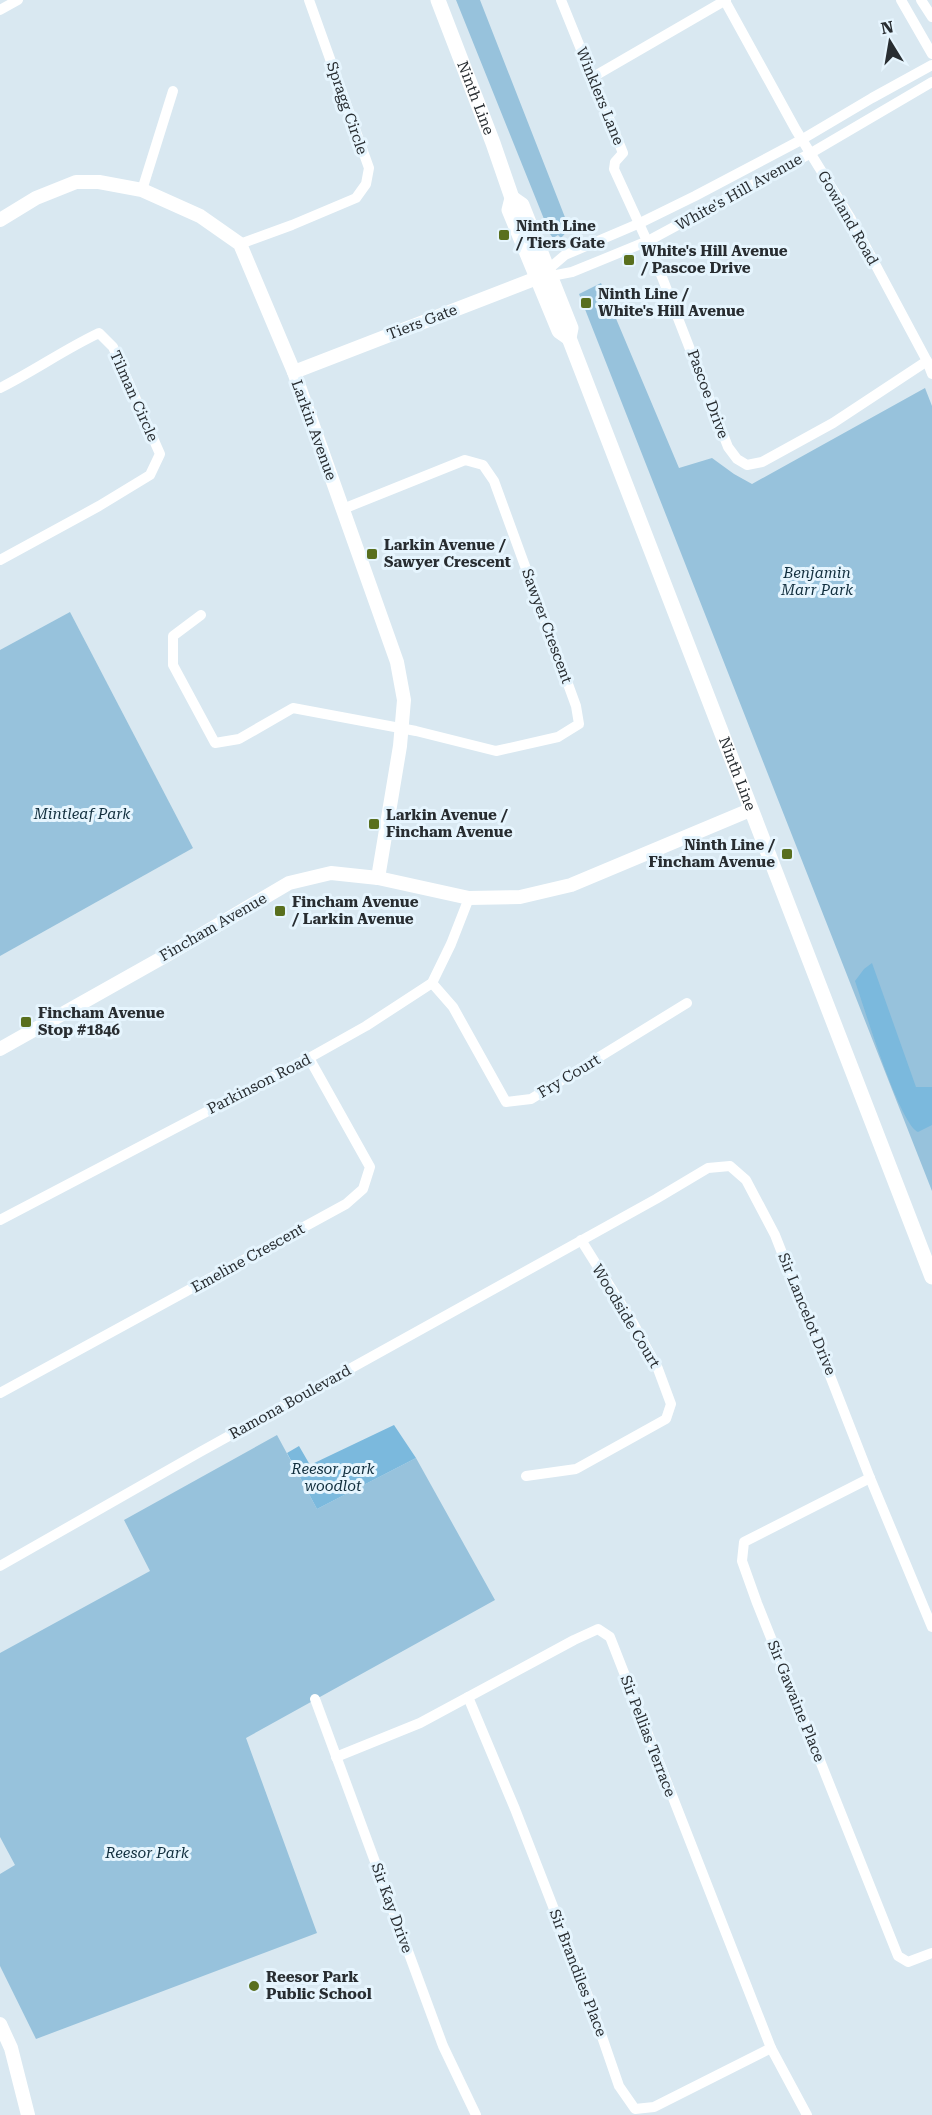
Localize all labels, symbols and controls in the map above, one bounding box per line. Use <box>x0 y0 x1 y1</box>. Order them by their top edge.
north arrow <box>860 12 920 72</box>
text: N <box>879 17 895 38</box>
street label: Winklers Lane <box>572 44 628 148</box>
street label: Spragg Circle <box>323 59 371 157</box>
street label: Ninth Line <box>453 59 498 137</box>
street label: White's Hill Avenue <box>673 150 805 234</box>
street label: Gowland Road <box>814 168 882 269</box>
place label: Ninth Line / Tiers Gate <box>515 217 605 252</box>
marker: Ninth Line / Tiers Gate <box>497 228 511 242</box>
place label: White's Hill Avenue / Pascoe Drive <box>640 242 788 277</box>
marker: White's Hill Avenue / Pascoe Drive <box>622 253 636 267</box>
place label: Ninth Line / White's Hill Avenue <box>598 285 745 320</box>
marker: Ninth Line / White's Hill Avenue <box>579 296 593 310</box>
street label: Tiers Gate <box>384 300 460 344</box>
street label: Pascoe Drive <box>684 347 732 441</box>
street label: Tilman Circle <box>106 348 162 444</box>
street label: Larkin Avenue <box>288 377 340 483</box>
place label: Larkin Avenue / Sawyer Crescent <box>384 536 511 571</box>
marker: Larkin Avenue / Sawyer Crescent <box>365 547 379 561</box>
park label: Benjamin Marr Park <box>780 564 854 599</box>
street label: Sawyer Crescent <box>518 566 576 686</box>
street label: Ninth Line <box>715 734 760 813</box>
park label: Mintleaf Park <box>33 805 131 823</box>
place label: Larkin Avenue / Fincham Avenue <box>386 806 513 841</box>
marker: Larkin Avenue / Fincham Avenue <box>367 817 381 831</box>
place label: Ninth Line / Fincham Avenue <box>649 836 776 871</box>
marker: Ninth Line / Fincham Avenue <box>780 847 794 861</box>
street label: Fincham Avenue <box>156 889 270 965</box>
place label: Fincham Avenue / Larkin Avenue <box>291 893 419 928</box>
marker: Fincham Avenue / Larkin Avenue <box>273 904 287 918</box>
place label: Fincham Avenue Stop #1846 <box>38 1004 165 1039</box>
marker: Fincham Avenue Stop #1846 <box>19 1015 33 1029</box>
street label: Parkinson Road <box>204 1050 314 1118</box>
street label: Fry Court <box>535 1050 604 1102</box>
street label: Emeline Crescent <box>188 1219 308 1297</box>
street label: Sir Lancelot Drive <box>774 1250 840 1378</box>
street label: Woodside Court <box>588 1261 664 1371</box>
street label: Ramona Boulevard <box>226 1361 354 1443</box>
park label: Reesor park woodlot <box>290 1460 376 1495</box>
street label: Sir Gawaine Place <box>763 1638 829 1764</box>
street label: Sir Pellias Terrace <box>617 1673 679 1799</box>
park label: Reesor Park <box>104 1844 190 1862</box>
street label: Sir Kay Drive <box>367 1861 417 1955</box>
street label: Sir Brandiles Place <box>545 1907 611 2039</box>
place label: Reesor Park Public School <box>266 1968 372 2003</box>
marker: Reesor Park Public School <box>247 1979 261 1993</box>

